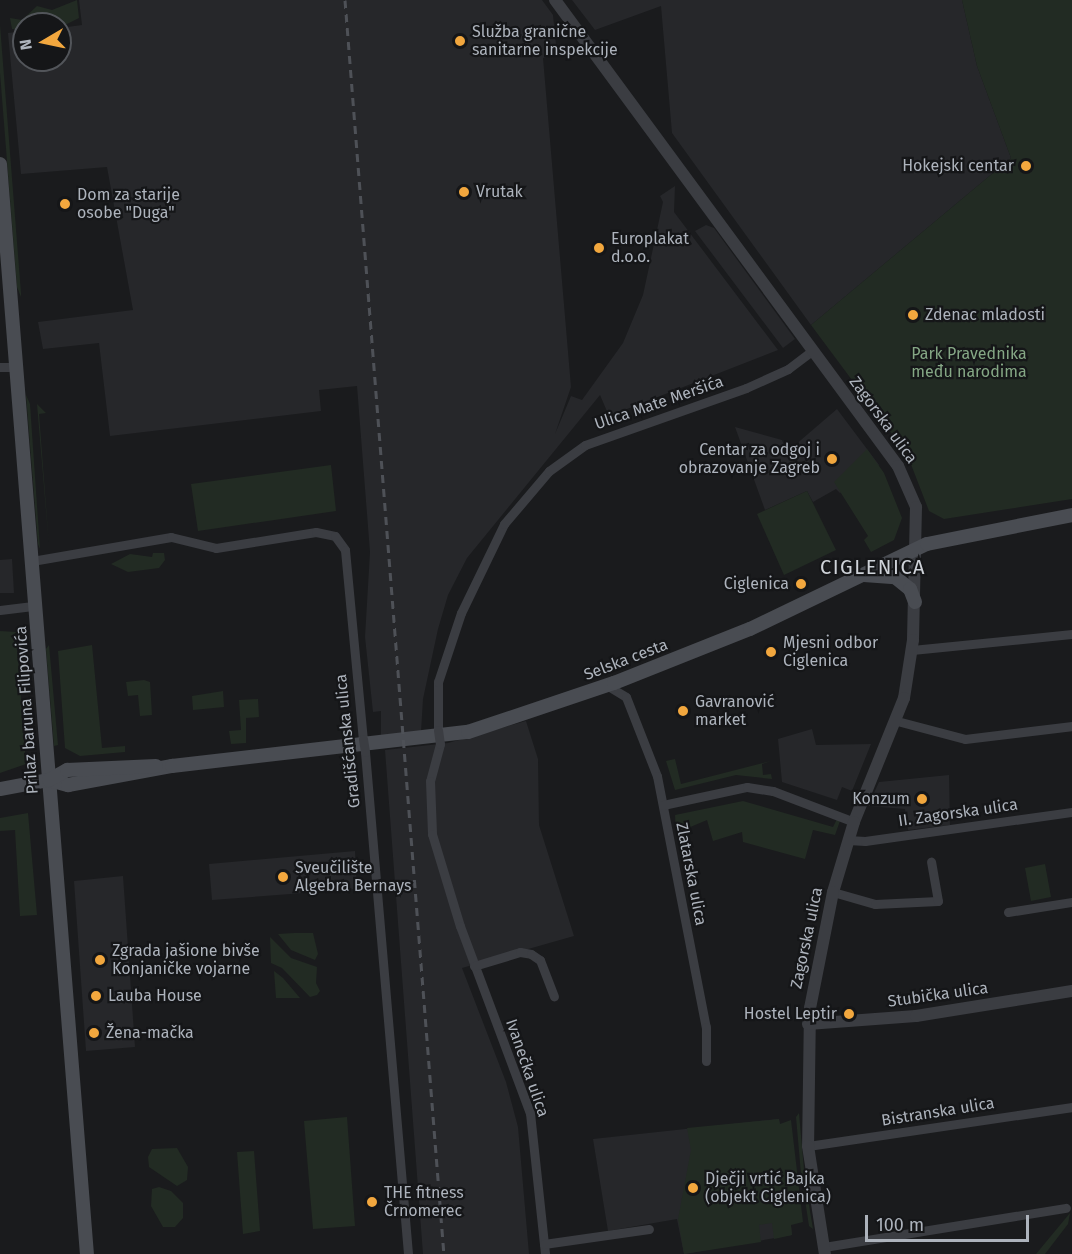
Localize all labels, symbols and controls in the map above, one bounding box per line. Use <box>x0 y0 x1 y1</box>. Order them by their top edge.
north arrow <box>12 12 72 72</box>
place label: Služba granične sanitarne inspekcije <box>472 22 618 60</box>
marker: Služba granične sanitarne inspekcije <box>453 34 467 48</box>
text: N <box>15 38 36 51</box>
place label: Hokejski centar <box>902 156 1014 176</box>
marker: Hokejski centar <box>1019 159 1033 173</box>
place label: Vrutak <box>476 182 523 202</box>
place label: Dom za starije osobe "Duga" <box>77 185 180 223</box>
marker: Vrutak <box>457 185 471 199</box>
marker: Dom za starije osobe "Duga" <box>58 197 72 211</box>
place label: Europlakat d.o.o. <box>611 229 689 267</box>
marker: Europlakat d.o.o. <box>592 241 606 255</box>
place label: Zdenac mladosti <box>925 305 1045 325</box>
marker: Zdenac mladosti <box>906 308 920 322</box>
park label: Park Pravednika među narodima <box>911 344 1027 382</box>
street label: Ulica Mate Meršića <box>592 372 726 434</box>
street label: Zagorska ulica <box>845 373 921 467</box>
place label: Centar za odgoj i obrazovanje Zagreb <box>679 440 820 478</box>
marker: Centar za odgoj i obrazovanje Zagreb <box>825 452 839 466</box>
district label: CIGLENICA <box>820 555 926 579</box>
place label: Ciglenica <box>724 574 789 594</box>
marker: Ciglenica <box>794 577 808 591</box>
street label: Prilaz baruna Filipovića <box>12 625 42 795</box>
place label: Mjesni odbor Ciglenica <box>783 633 878 671</box>
street label: Selska cesta <box>581 635 671 685</box>
marker: Mjesni odbor Ciglenica <box>764 645 778 659</box>
street label: Gradišćanska ulica <box>331 673 365 809</box>
place label: Gavranović market <box>695 692 774 730</box>
marker: Gavranović market <box>676 704 690 718</box>
place label: Konzum <box>852 789 910 809</box>
marker: Konzum <box>915 792 929 806</box>
street label: II. Zagorska ulica <box>897 795 1019 831</box>
street label: Zlatarska ulica <box>672 821 710 927</box>
place label: Sveučilište Algebra Bernays <box>295 858 411 896</box>
marker: Sveučilište Algebra Bernays <box>276 870 290 884</box>
street label: Zagorska ulica <box>787 886 827 990</box>
place label: Zgrada jašione bivše Konjaničke vojarne <box>112 941 260 979</box>
marker: Zgrada jašione bivše Konjaničke vojarne <box>93 953 107 967</box>
street label: Stubička ulica <box>887 978 989 1012</box>
place label: Lauba House <box>108 986 202 1006</box>
marker: Lauba House <box>89 989 103 1003</box>
place label: Hostel Leptir <box>744 1004 837 1024</box>
marker: Hostel Leptir <box>842 1007 856 1021</box>
street label: Ivanečka ulica <box>501 1016 553 1120</box>
place label: Žena-mačka <box>106 1023 194 1043</box>
marker: Žena-mačka <box>87 1026 101 1040</box>
street label: Bistranska ulica <box>880 1094 996 1130</box>
place label: Dječji vrtić Bajka (objekt Ciglenica) <box>705 1169 831 1207</box>
marker: Dječji vrtić Bajka (objekt Ciglenica) <box>686 1181 700 1195</box>
place label: THE fitness Črnomerec <box>384 1183 464 1221</box>
marker: THE fitness Črnomerec <box>365 1195 379 1209</box>
scale bar <box>868 1203 1032 1241</box>
text: 100 m <box>876 1214 924 1236</box>

